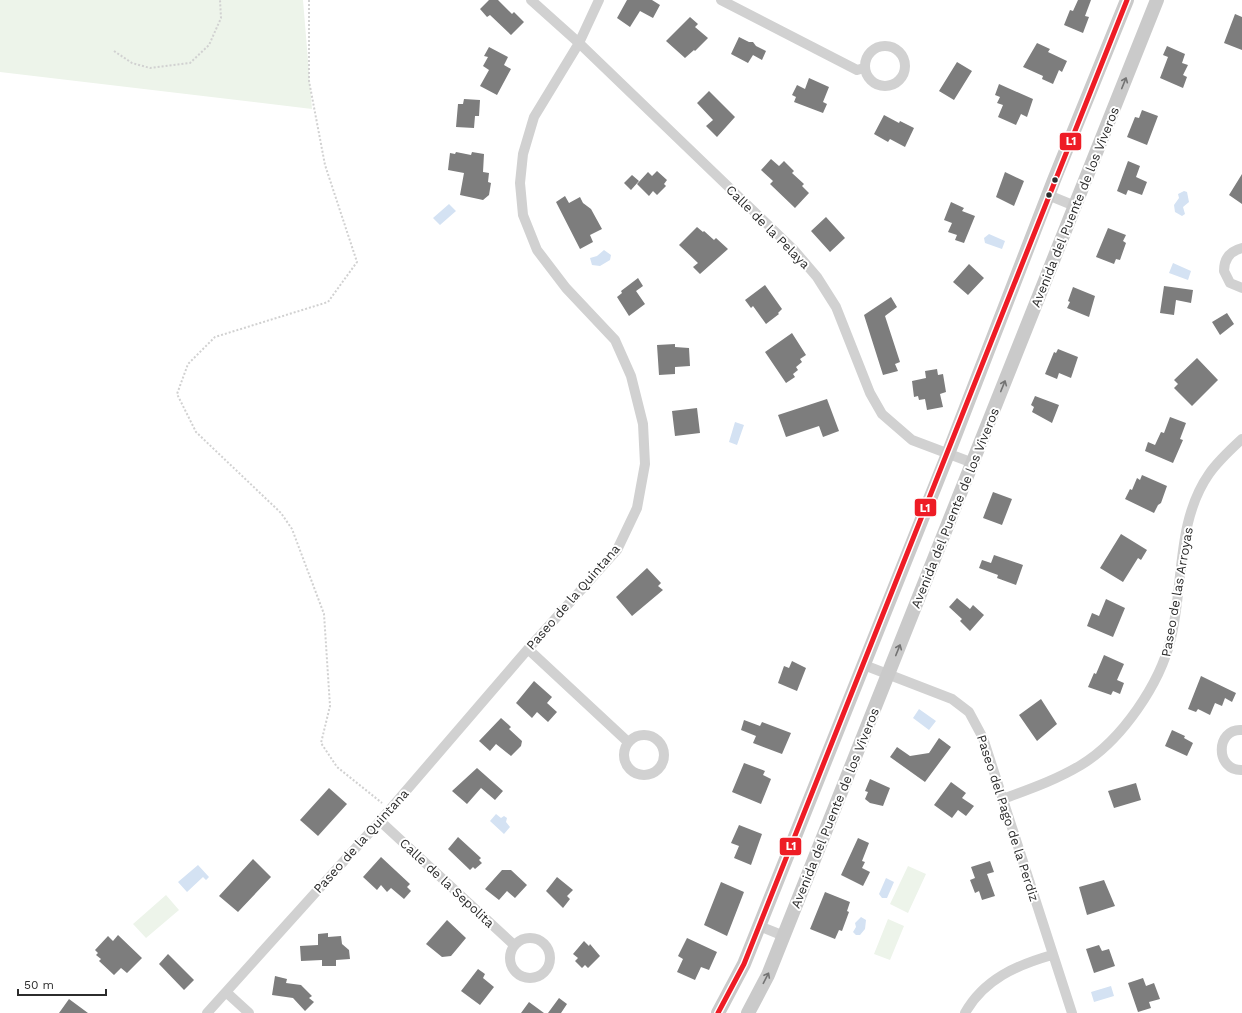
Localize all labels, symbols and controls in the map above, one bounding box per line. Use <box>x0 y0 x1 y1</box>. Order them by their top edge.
one-way arrow <box>1120 78 1128 90</box>
street label: Avenida del Puente de los Viveros <box>1028 105 1122 309</box>
line badge: L1 <box>1059 132 1082 151</box>
text: L1 <box>1066 135 1076 148</box>
unlabelled marker <box>1050 175 1060 185</box>
street label: Calle de la Pelaya <box>723 182 813 272</box>
unlabelled marker <box>1044 190 1054 200</box>
one-way arrow <box>1000 381 1008 393</box>
street label: Avenida del Puente de los Viveros <box>908 406 1002 610</box>
line badge: L1 <box>914 498 937 517</box>
text: L1 <box>920 502 930 515</box>
street label: Paseo de las Arroyas <box>1158 526 1196 658</box>
street label: Paseo de la Quintana <box>523 541 623 653</box>
one-way arrow <box>895 644 902 656</box>
street label: Avenida del Puente de los Viveros <box>788 706 882 910</box>
street label: Paseo del Pago de la Perdiz <box>974 733 1042 903</box>
street label: Paseo de la Quintana <box>310 785 412 896</box>
street label: Calle de la Sepolita <box>397 835 498 931</box>
line badge: L1 <box>779 837 802 856</box>
text: L1 <box>786 840 796 853</box>
scale bar <box>18 971 106 997</box>
one-way arrow <box>763 973 771 985</box>
text: 50 m <box>24 978 54 992</box>

